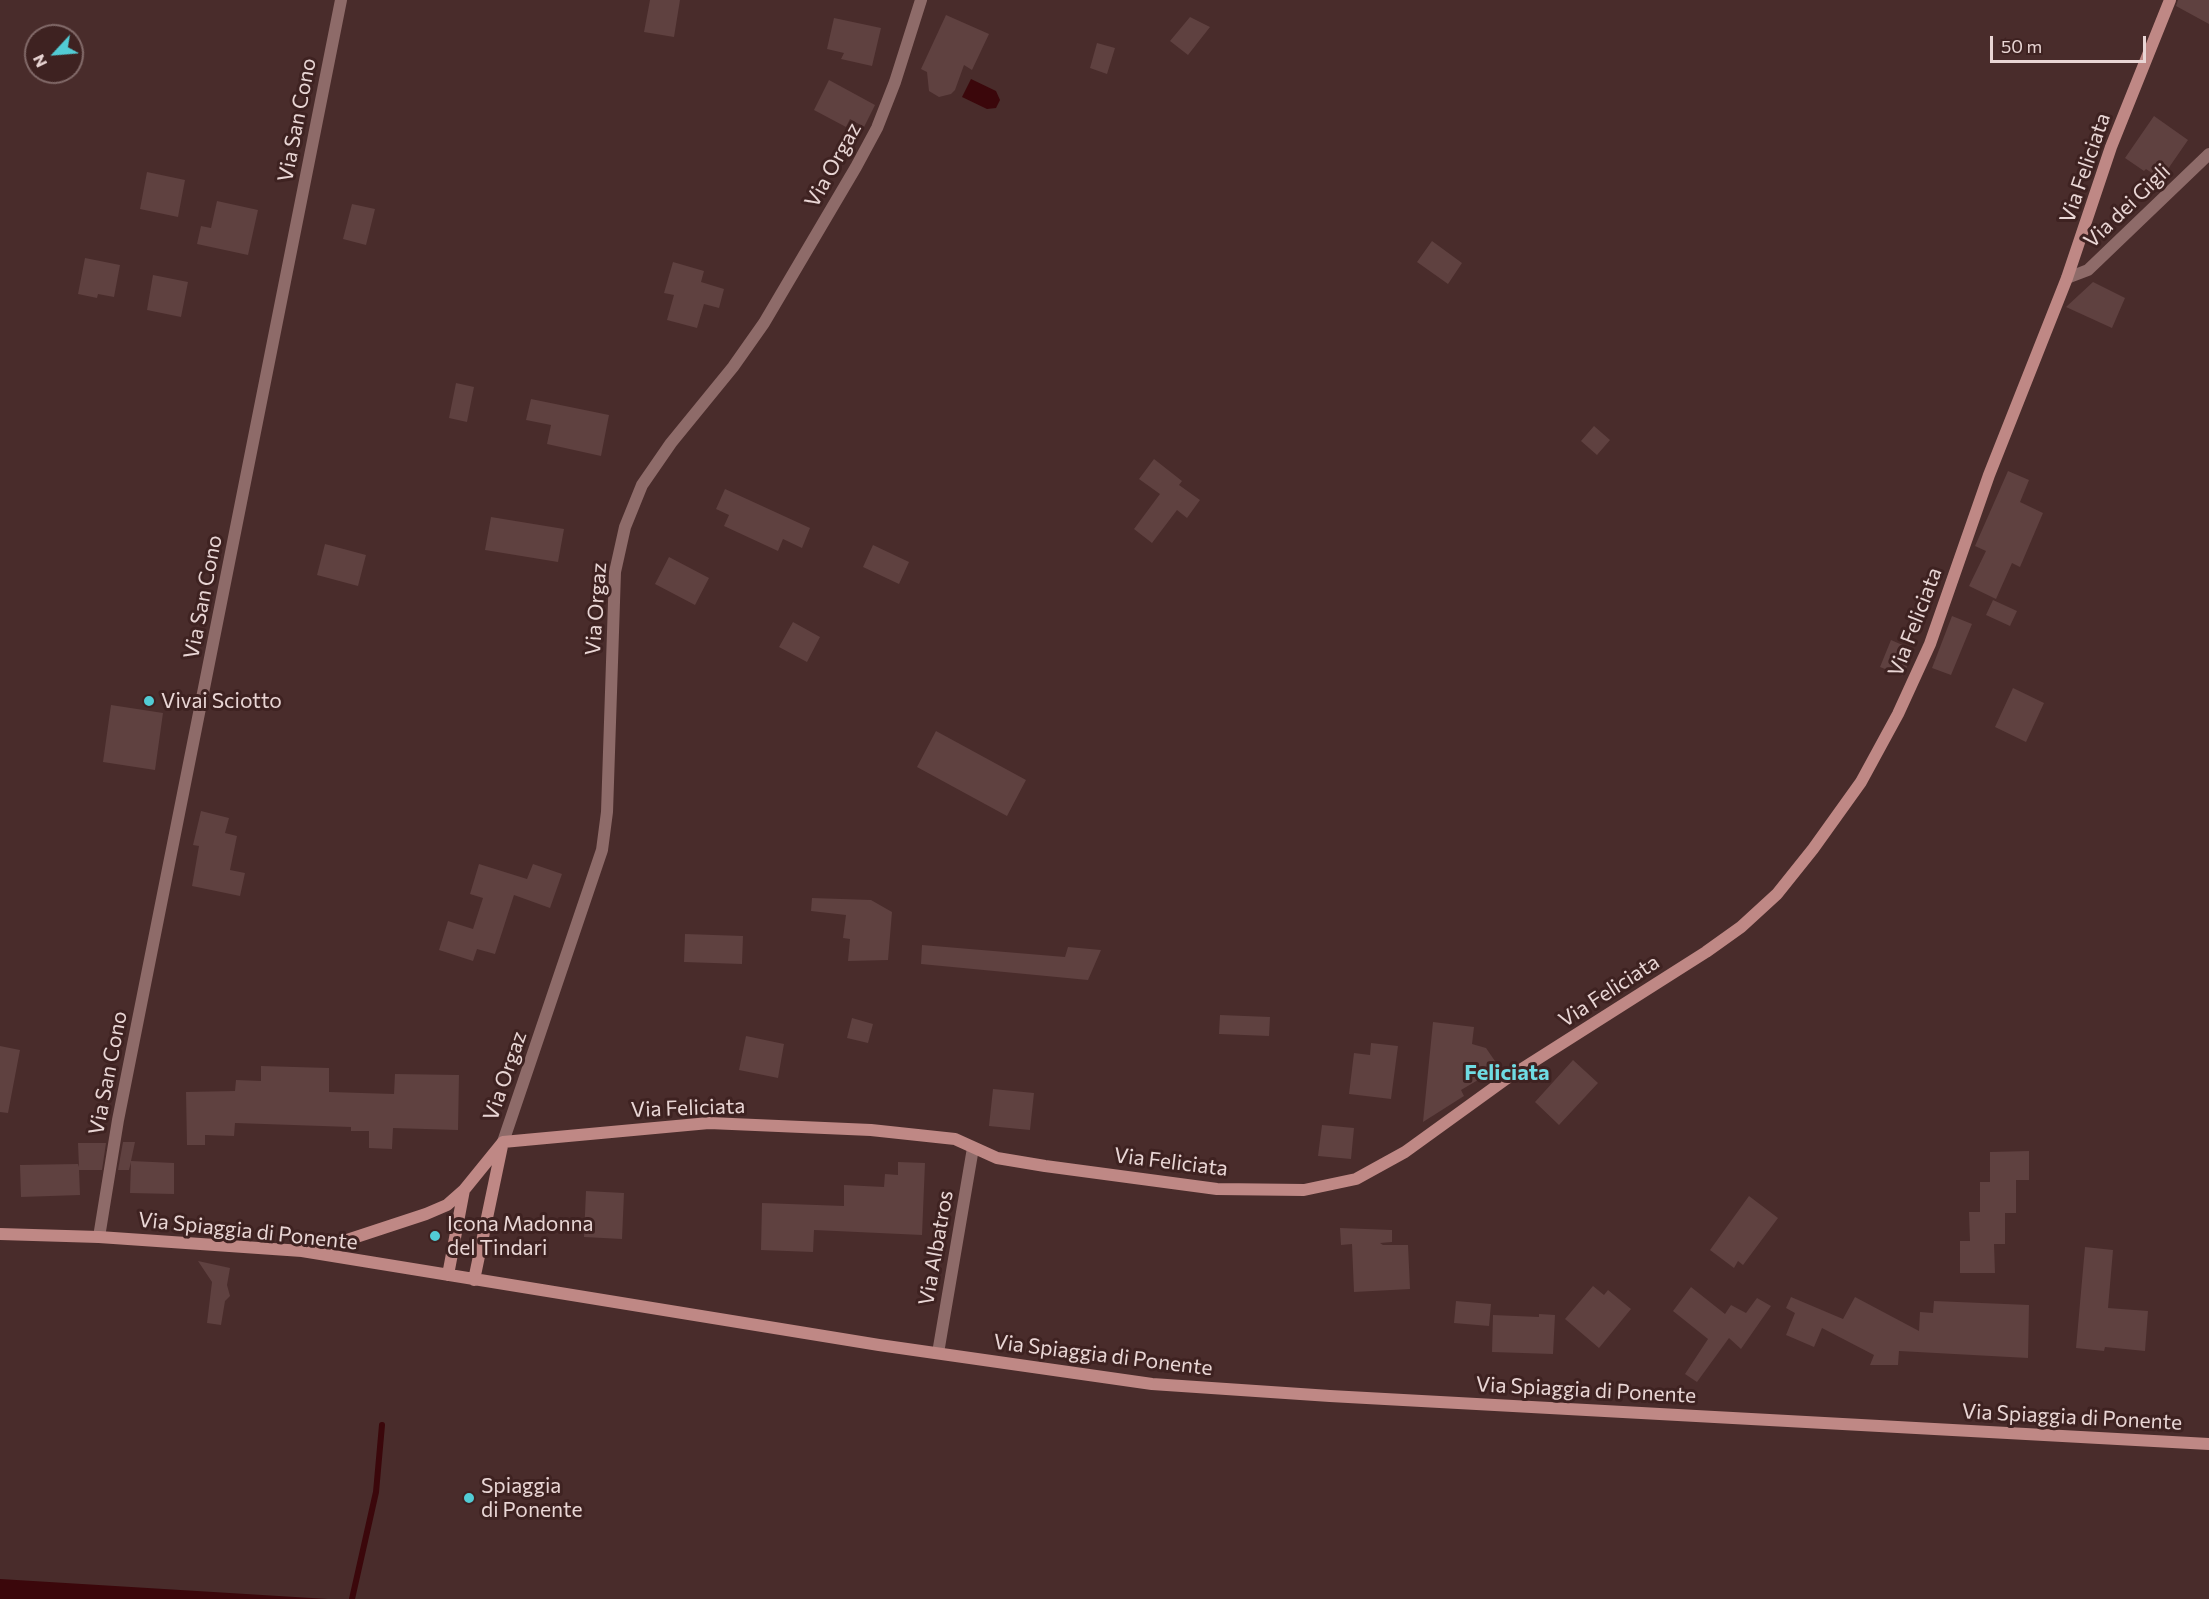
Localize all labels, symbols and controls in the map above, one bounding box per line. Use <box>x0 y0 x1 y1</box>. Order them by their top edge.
north arrow <box>24 24 84 84</box>
scale bar <box>1993 24 2149 62</box>
text: 50 m <box>2001 35 2042 57</box>
text: N <box>28 52 50 71</box>
street label: Via San Cono <box>273 56 321 184</box>
street label: Via Feliciata <box>2054 110 2116 226</box>
street label: Via Orgaz <box>799 118 867 212</box>
street label: Via dei Gigli <box>2079 159 2175 253</box>
street label: Via San Cono <box>179 533 227 661</box>
street label: Via Orgaz <box>580 562 612 656</box>
street label: Via Feliciata <box>1883 564 1947 680</box>
place label: Vivai Sciotto <box>161 688 282 714</box>
marker: Vivai Sciotto <box>142 694 156 708</box>
street label: Via Feliciata <box>1554 949 1664 1033</box>
street label: Via San Cono <box>84 1009 132 1137</box>
street label: Via Orgaz <box>478 1028 532 1124</box>
district label: Feliciata <box>1464 1060 1550 1086</box>
street label: Via Feliciata <box>630 1093 746 1123</box>
street label: Via Feliciata <box>1113 1143 1229 1181</box>
street label: Via Albatros <box>913 1188 959 1308</box>
street label: Via Spiaggia di Ponente <box>137 1207 359 1255</box>
place label: Icona Madonna del Tindari <box>447 1211 593 1261</box>
marker: Icona Madonna del Tindari <box>428 1229 442 1243</box>
street label: Via Spiaggia di Ponente <box>992 1329 1214 1381</box>
street label: Via Spiaggia di Ponente <box>1475 1372 1697 1408</box>
street label: Via Spiaggia di Ponente <box>1961 1399 2183 1435</box>
place label: Spiaggia di Ponente <box>481 1473 583 1523</box>
marker: Spiaggia di Ponente <box>462 1491 476 1505</box>

